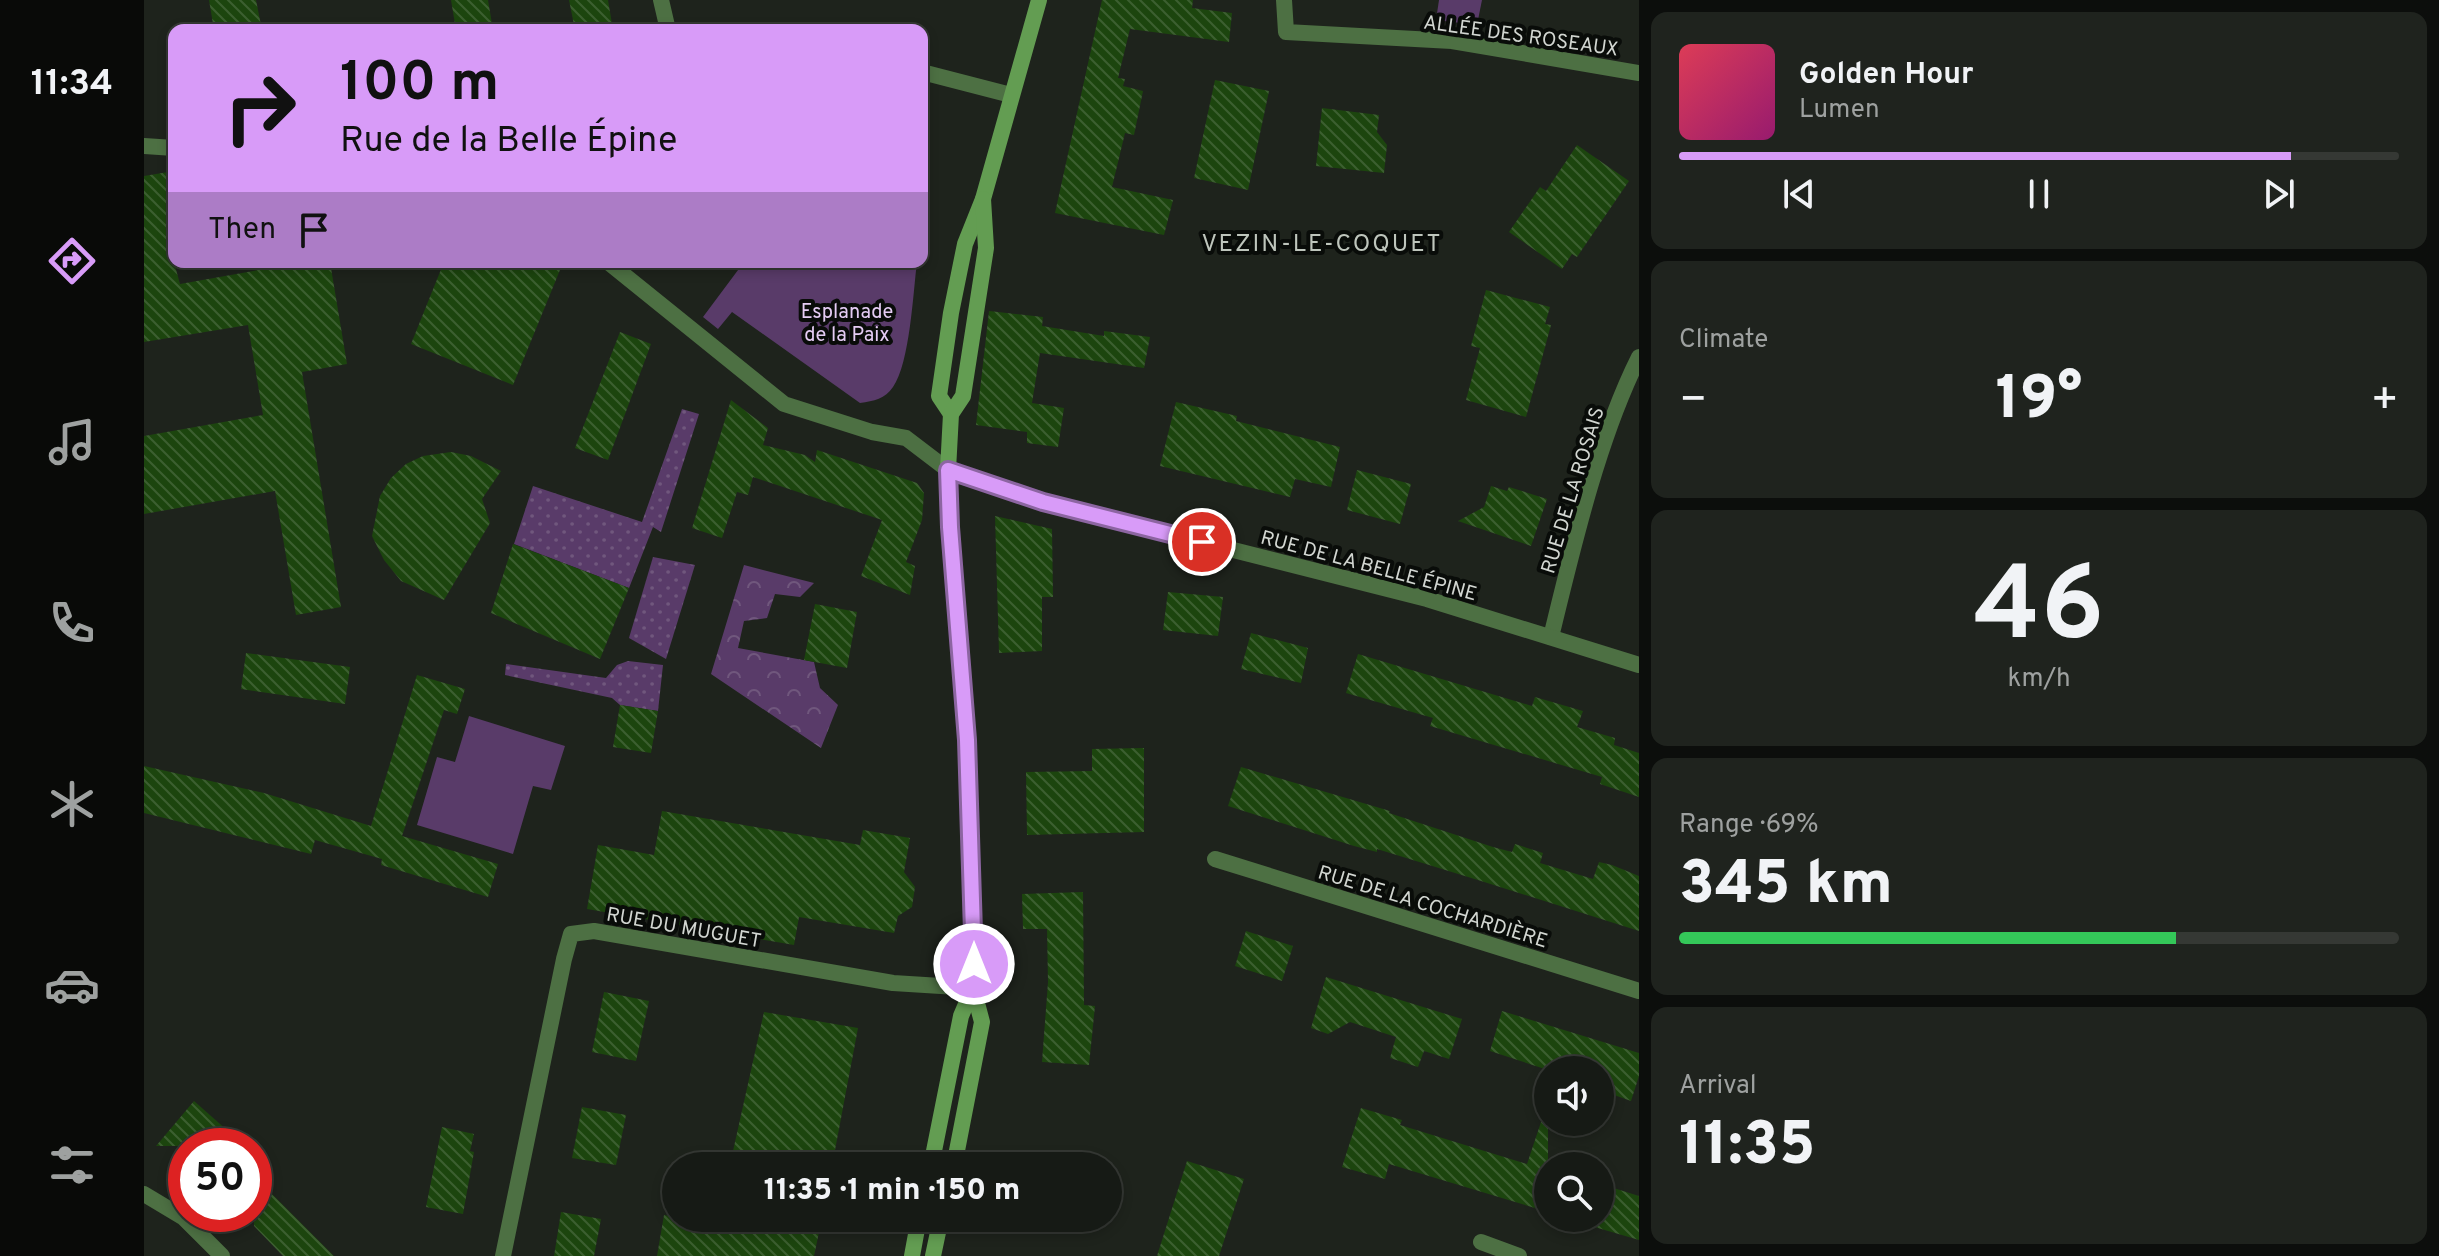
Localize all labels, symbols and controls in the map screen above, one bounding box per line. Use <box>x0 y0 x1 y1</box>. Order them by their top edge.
street label: ALLÉE DES ROSEAUX <box>1422 8 1620 64</box>
text: 100 m <box>340 50 499 120</box>
icon: right <box>208 56 312 160</box>
text: Golden Hour <box>1799 57 1973 94</box>
text: 11:34 <box>31 62 113 108</box>
text: Lumen <box>1799 94 1880 127</box>
text: Rue de la Belle Épine <box>340 119 677 165</box>
icon: previous <box>1777 172 1821 216</box>
icon: pause <box>2017 172 2061 216</box>
icon: next <box>2257 172 2301 216</box>
icon: arrive <box>292 208 336 252</box>
text: Then <box>208 212 276 249</box>
district label: VEZIN-LE-COQUET <box>1201 230 1443 260</box>
icon: directions <box>44 233 100 289</box>
park label: Esplanade de la Paix <box>801 300 893 349</box>
text: Climate <box>1679 324 1768 357</box>
text: 19° <box>1996 364 2082 440</box>
text: − <box>1679 374 1707 430</box>
text: + <box>2371 374 2399 430</box>
street label: RUE DE LA ROSAIS <box>1536 404 1612 577</box>
icon: music <box>44 414 100 470</box>
pin <box>1168 508 1236 576</box>
icon: arrive <box>1180 520 1224 564</box>
street label: RUE DE LA BELLE ÉPINE <box>1257 524 1480 608</box>
text: 46 <box>1974 545 2104 677</box>
icon: phone <box>44 595 100 651</box>
text: km/h <box>2007 663 2071 696</box>
icon: climate <box>44 776 100 832</box>
text: Range · 69% <box>1679 809 1819 842</box>
text: 345 km <box>1679 849 1893 925</box>
street label: RUE DE LA COCHARDIÈRE <box>1314 859 1551 955</box>
street label: RUE DU MUGUET <box>604 903 763 955</box>
position arrow <box>932 922 1016 1006</box>
icon: car <box>44 957 100 1013</box>
map controls <box>1534 1056 1614 1232</box>
button: sound <box>1534 1056 1614 1136</box>
text: Arrival <box>1679 1070 1757 1103</box>
text: 11:35 <box>1679 1110 1815 1186</box>
speed limit sign: 50 <box>168 1128 272 1232</box>
icon: filters <box>44 1137 100 1193</box>
button: search <box>1534 1152 1614 1232</box>
text: 11:35 · 1 min · 150 m <box>764 1173 1020 1210</box>

